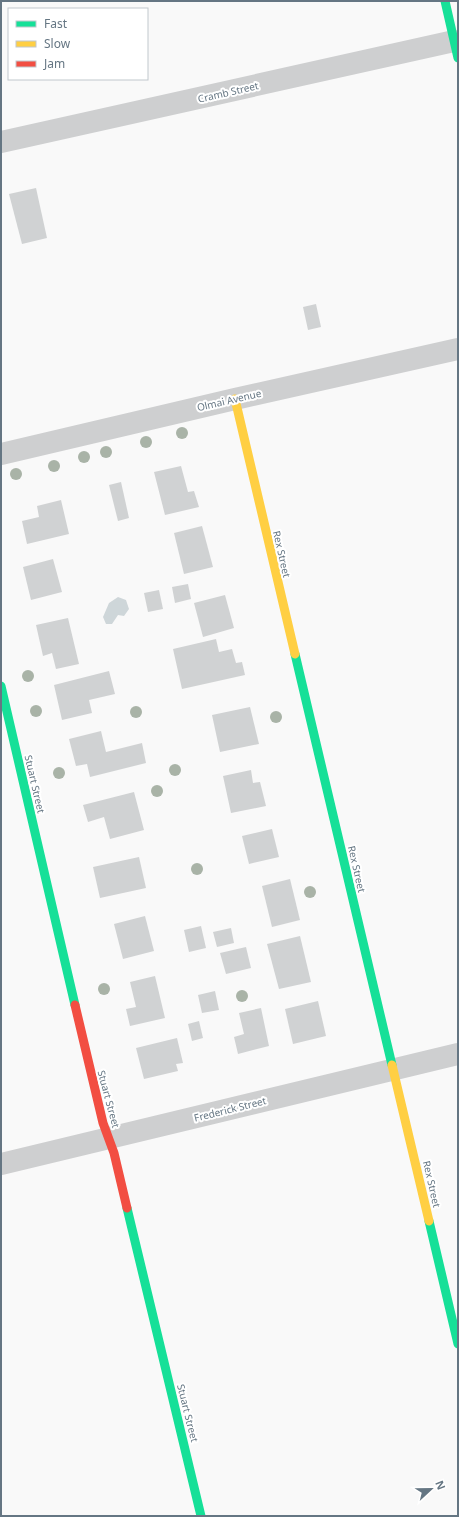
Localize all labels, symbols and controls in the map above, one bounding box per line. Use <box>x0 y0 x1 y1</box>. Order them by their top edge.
legend <box>8 8 148 80</box>
text: Fast <box>44 15 68 32</box>
text: Slow <box>44 35 71 52</box>
text: Jam <box>43 55 65 72</box>
street label: Cramb Street <box>196 78 260 106</box>
street label: Olmai Avenue <box>195 386 263 414</box>
street label: Rex Street <box>270 529 294 579</box>
street label: Stuart Street <box>22 754 49 815</box>
street label: Rex Street <box>345 844 369 894</box>
street label: Stuart Street <box>95 1069 124 1130</box>
street label: Frederick Street <box>192 1093 268 1125</box>
street label: Rex Street <box>420 1159 444 1209</box>
street label: Stuart Street <box>174 1383 202 1444</box>
north arrow <box>411 1469 451 1509</box>
text: N <box>432 1478 449 1492</box>

